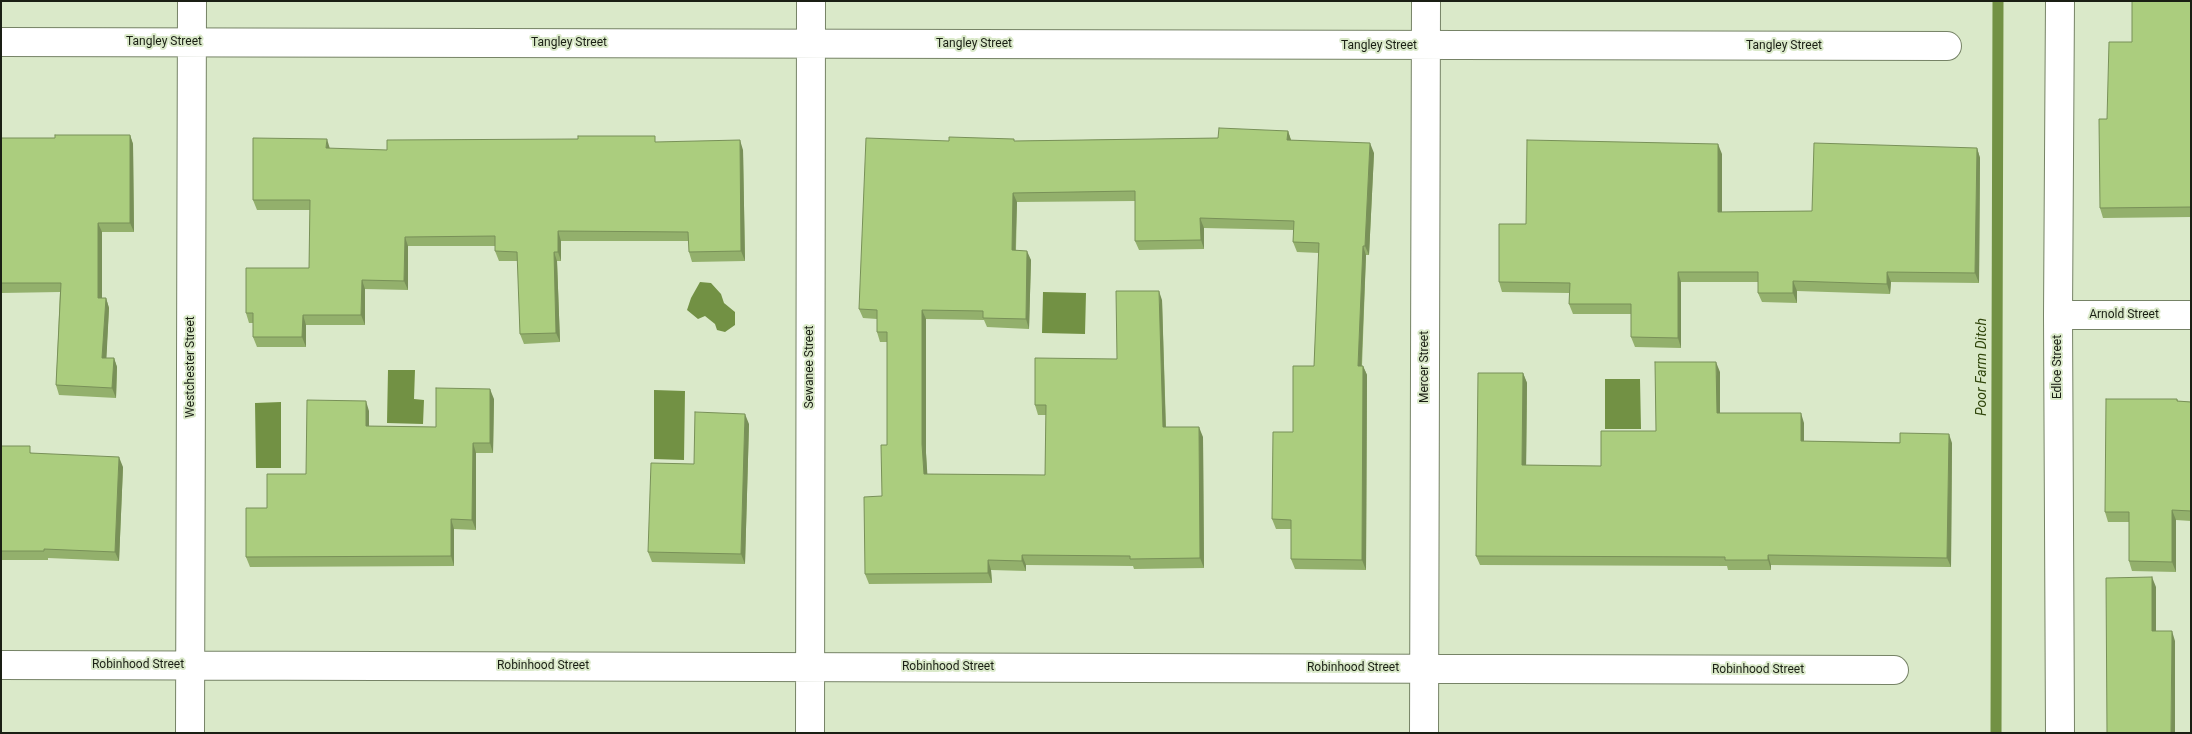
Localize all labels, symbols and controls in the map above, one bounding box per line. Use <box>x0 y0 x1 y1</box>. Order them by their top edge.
street label: Tangley Street <box>126 35 202 49</box>
street label: Tangley Street <box>531 36 607 50</box>
street label: Tangley Street <box>936 37 1012 51</box>
street label: Tangley Street <box>1341 39 1417 53</box>
street label: Tangley Street <box>1746 39 1822 53</box>
street label: Arnold Street <box>2089 308 2159 322</box>
street label: Westchester Street <box>184 316 198 418</box>
water label: Poor Farm Ditch <box>1974 318 1990 416</box>
street label: Sewanee Street <box>803 325 817 409</box>
street label: Mercer Street <box>1418 331 1432 403</box>
street label: Edloe Street <box>2051 335 2065 399</box>
street label: Robinhood Street <box>92 658 184 672</box>
street label: Robinhood Street <box>497 659 589 673</box>
street label: Robinhood Street <box>902 660 994 674</box>
street label: Robinhood Street <box>1307 661 1399 675</box>
street label: Robinhood Street <box>1712 663 1804 677</box>

